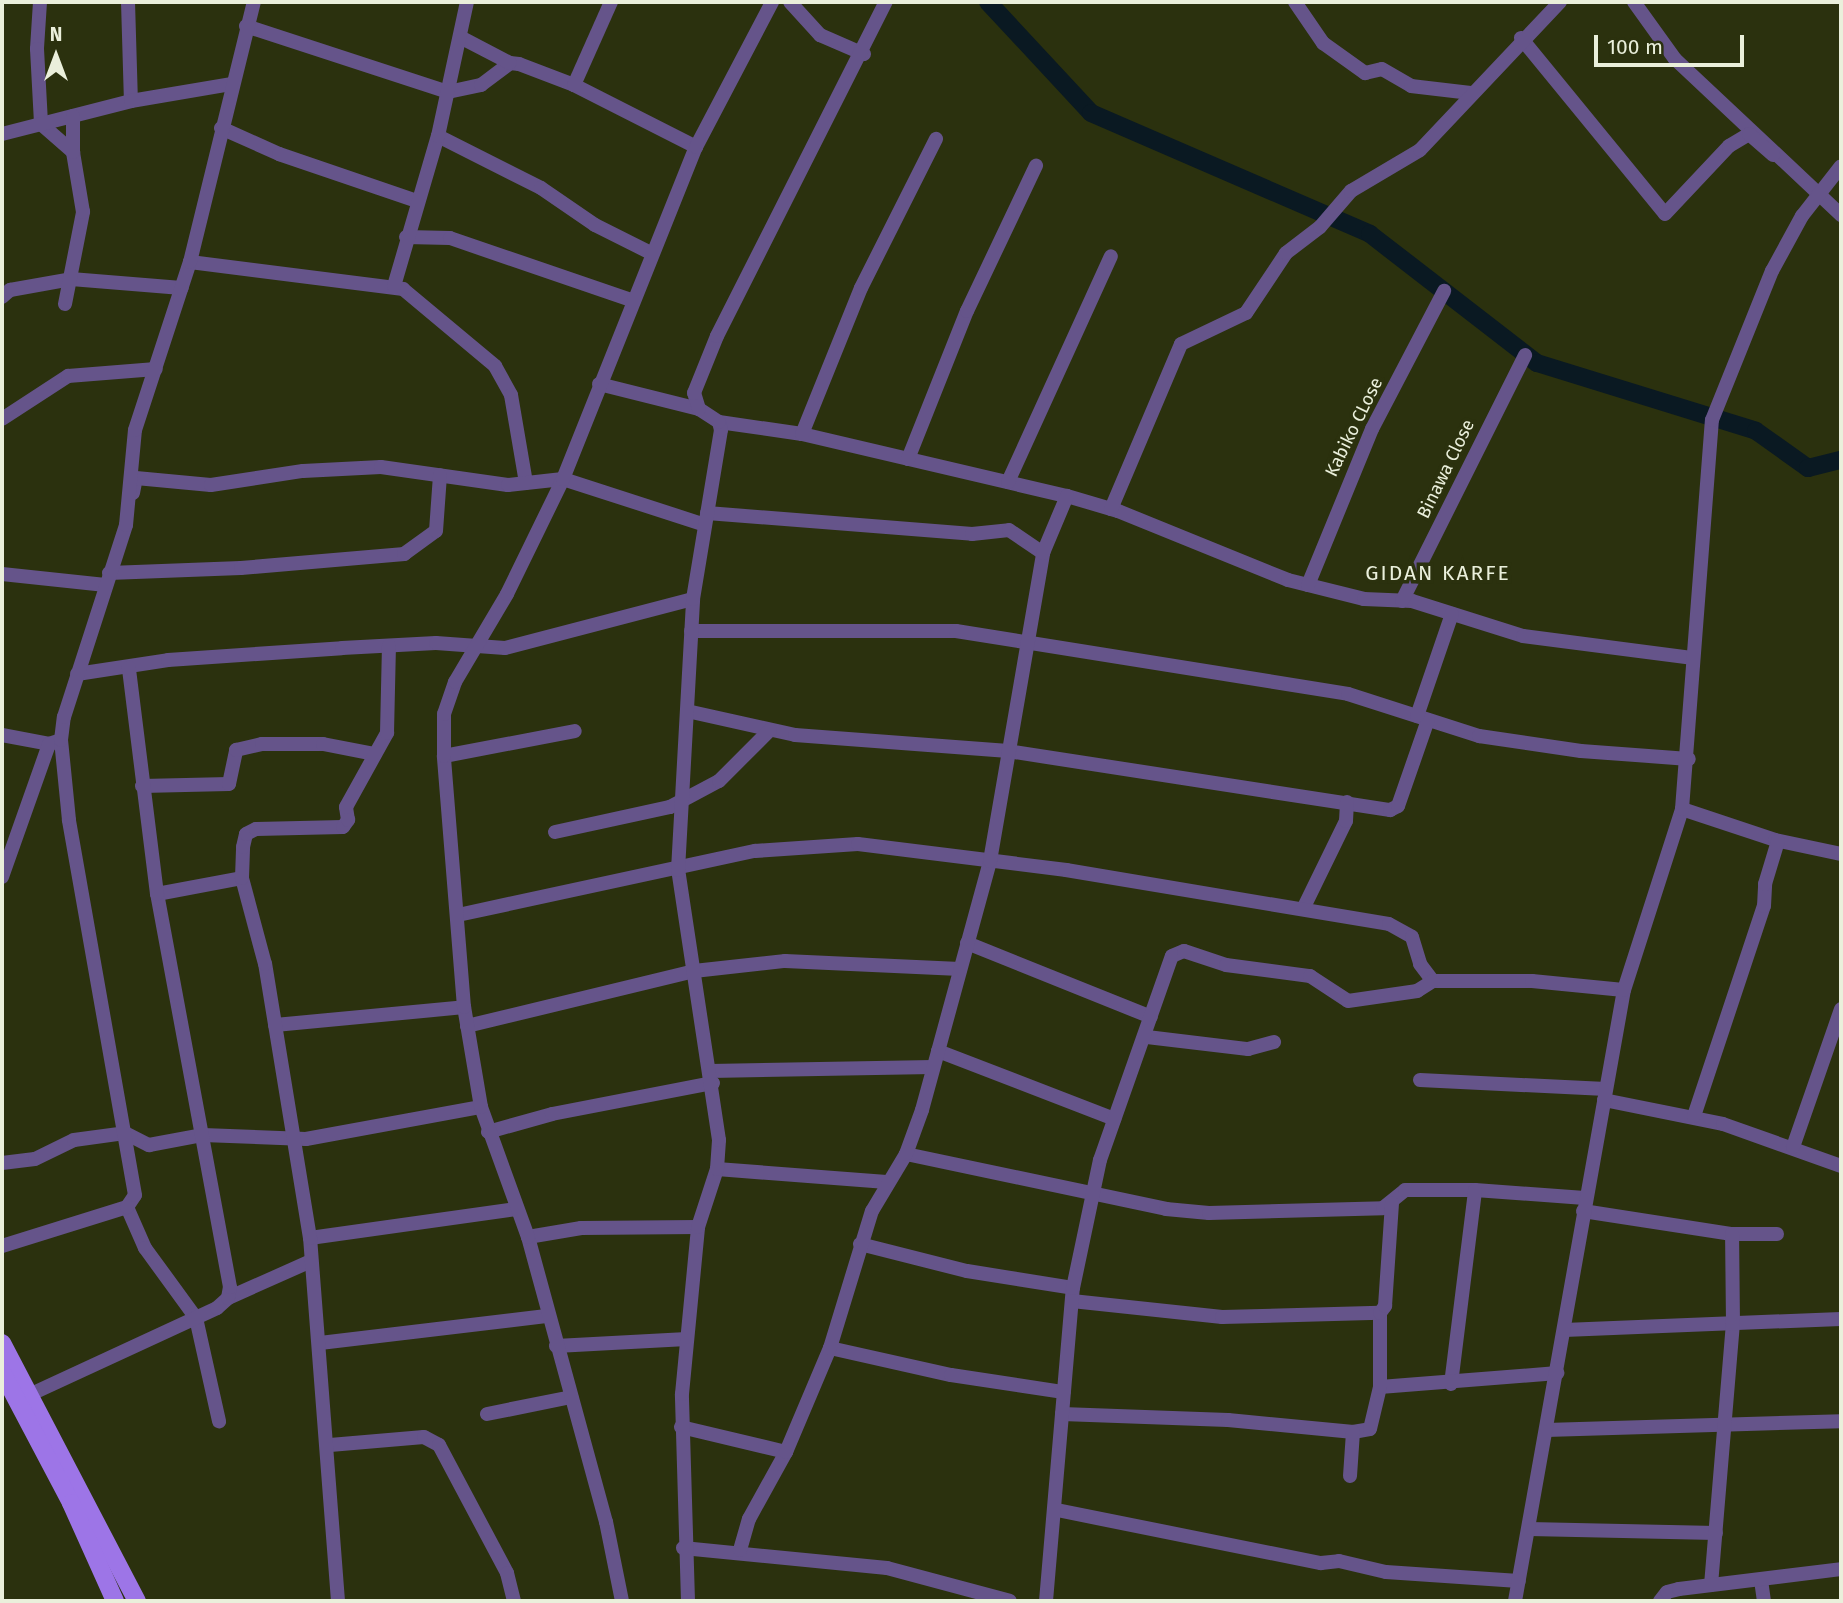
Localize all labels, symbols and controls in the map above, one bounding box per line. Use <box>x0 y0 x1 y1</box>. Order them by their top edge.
north arrow <box>21 21 91 91</box>
scale bar <box>1598 21 1748 65</box>
text: N <box>50 23 62 46</box>
text: 100 m <box>1607 34 1663 60</box>
street label: Kabiko CLose <box>1321 374 1387 480</box>
street label: Binawa Close <box>1413 416 1479 522</box>
district label: GIDAN KARFE <box>1367 560 1509 586</box>

